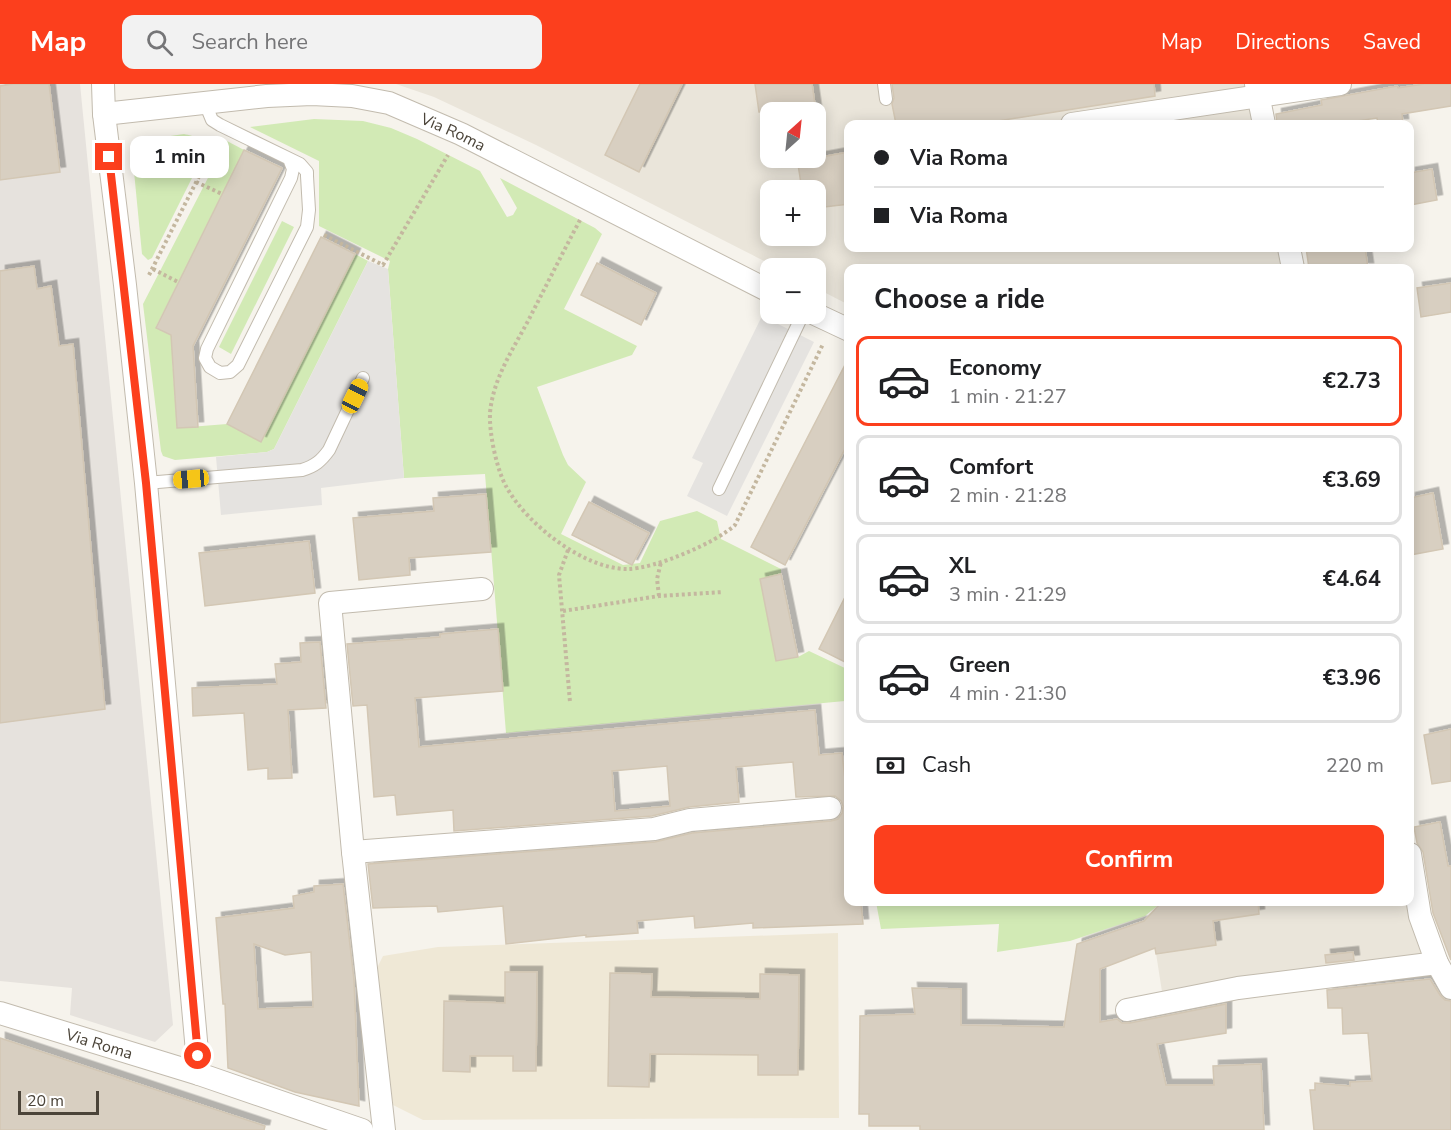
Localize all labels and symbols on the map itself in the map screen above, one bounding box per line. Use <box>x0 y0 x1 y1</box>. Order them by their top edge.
north arrow <box>760 102 826 168</box>
street label: Via Roma <box>416 108 489 157</box>
callout: 1 min <box>130 136 229 178</box>
route end <box>95 143 122 170</box>
car <box>339 376 371 416</box>
car <box>172 468 210 490</box>
street label: Via Roma <box>62 1024 135 1065</box>
route start <box>184 1042 211 1069</box>
scale bar <box>18 1088 99 1116</box>

